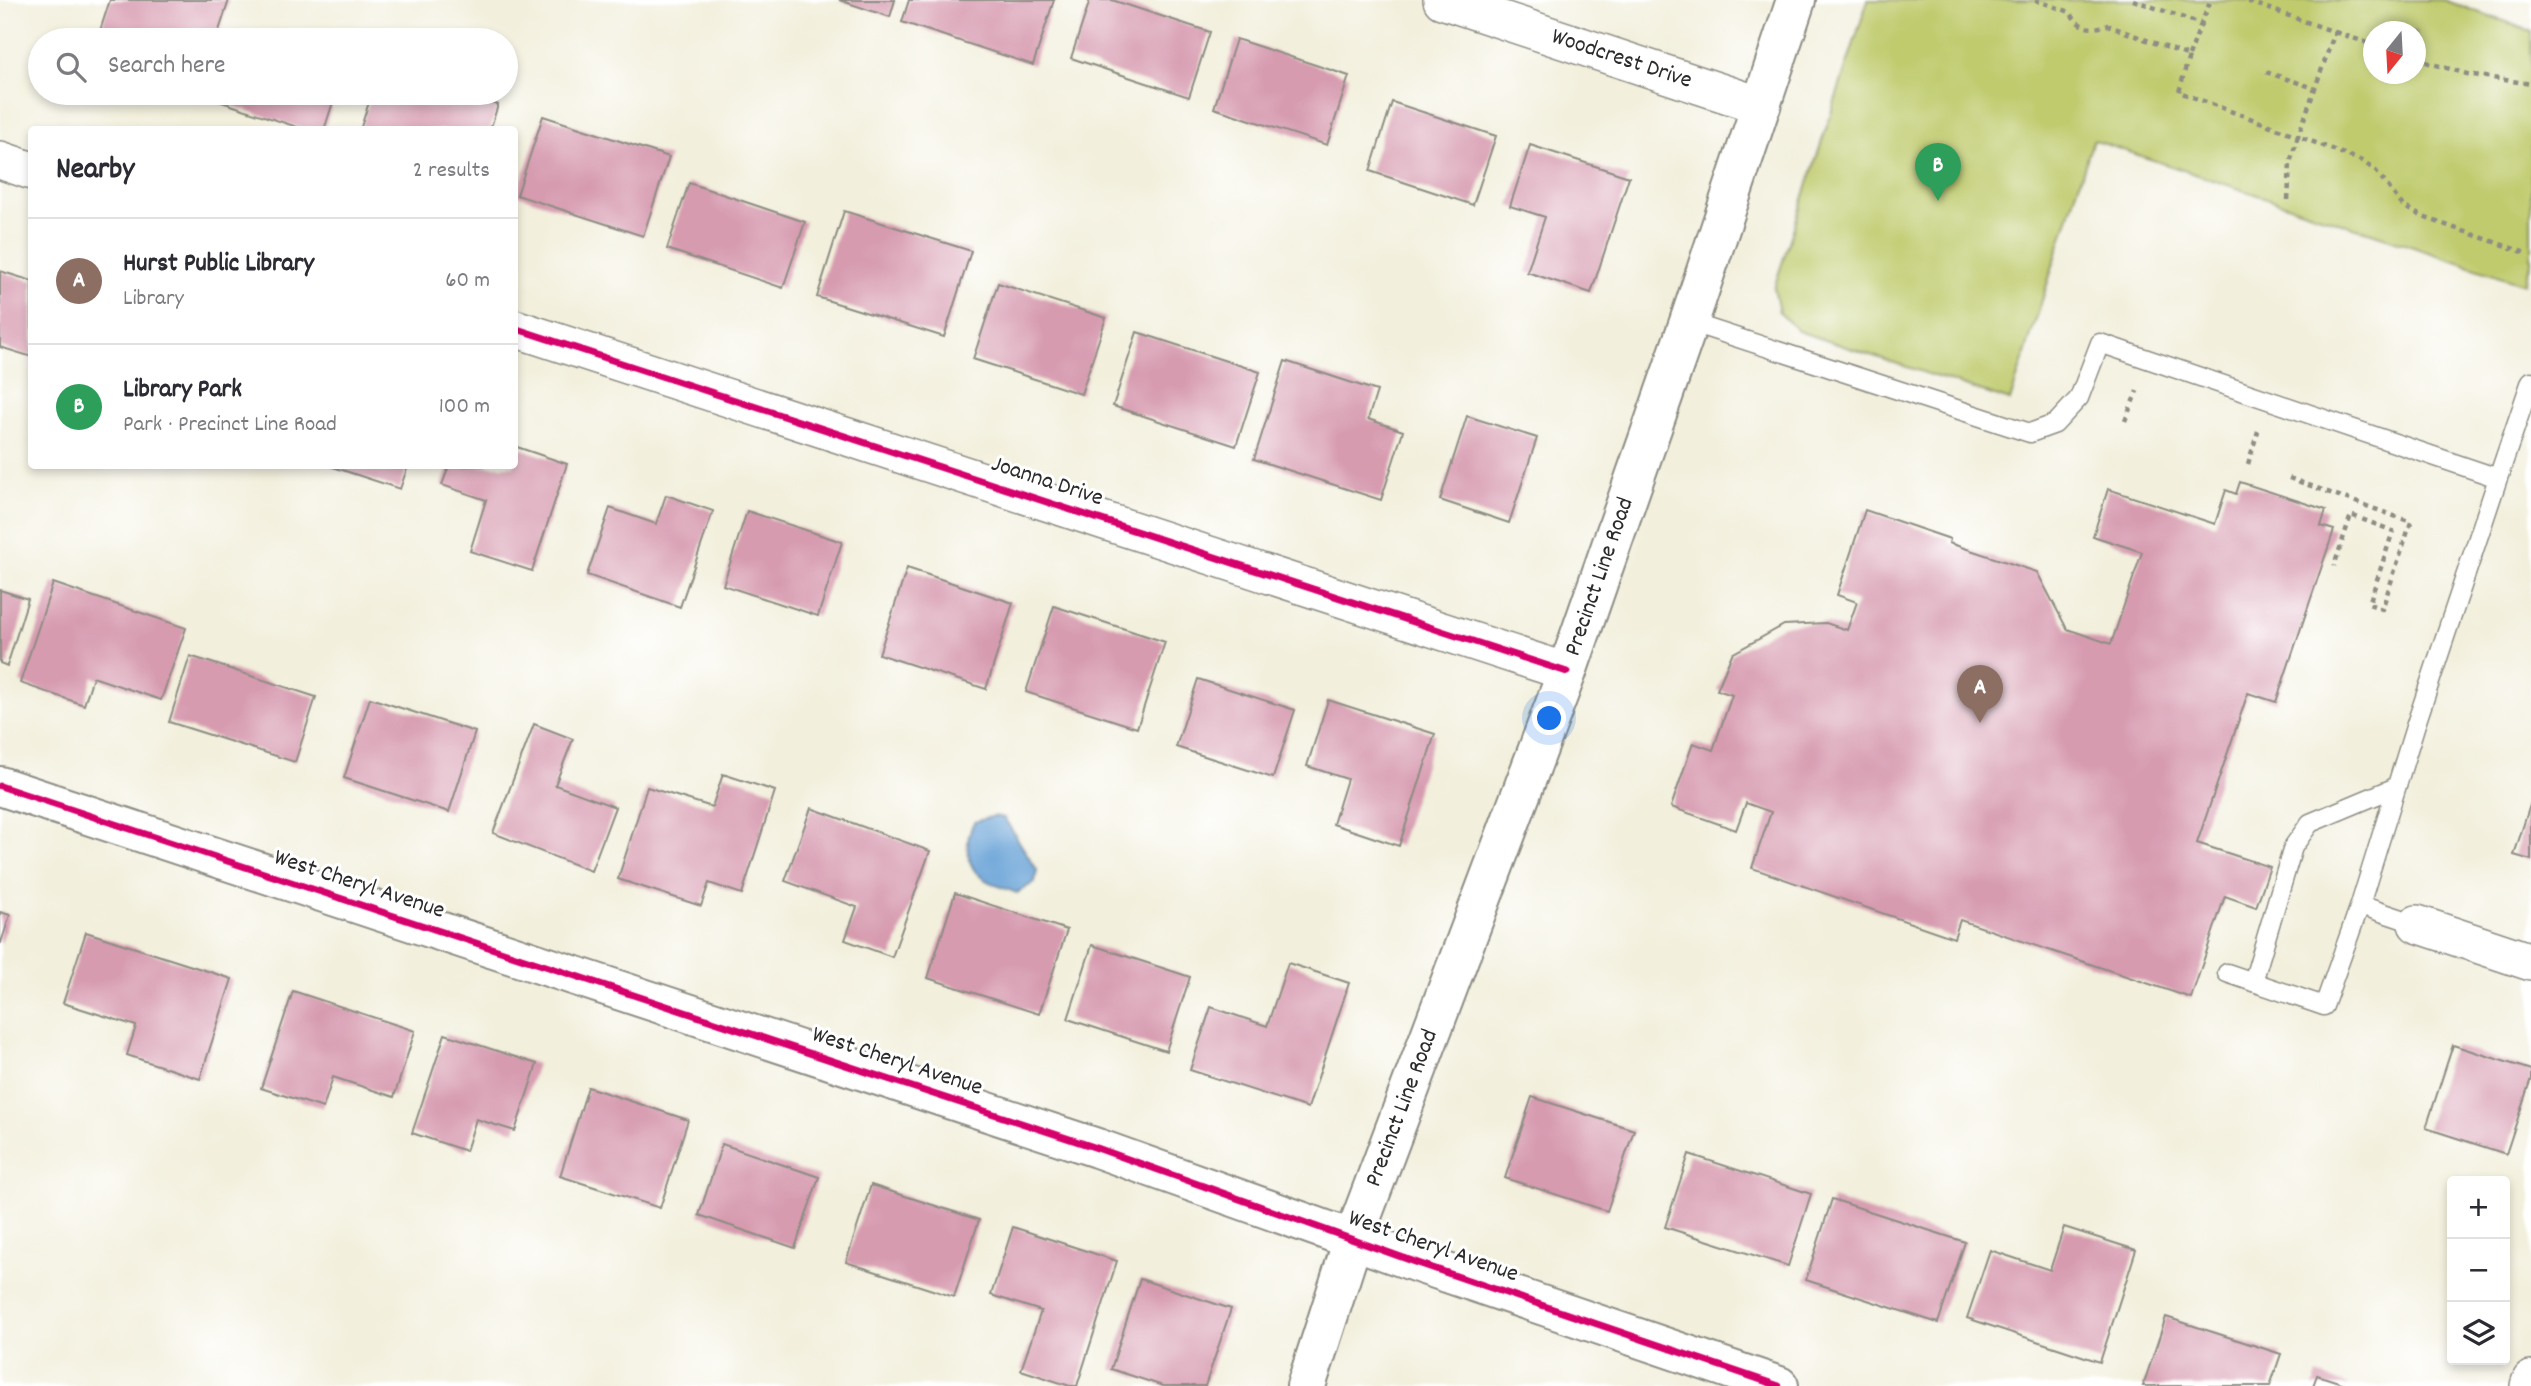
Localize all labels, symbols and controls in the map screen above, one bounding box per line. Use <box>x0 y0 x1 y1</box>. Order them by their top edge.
street label: Woodcrest Drive <box>1547 20 1696 99</box>
north arrow <box>2363 21 2426 84</box>
search box <box>28 28 518 105</box>
icon: search <box>52 48 90 86</box>
text: Search here <box>108 48 226 85</box>
pin: B <box>1915 143 1961 201</box>
text: Nearby <box>56 150 134 193</box>
text: 2 results <box>413 155 490 188</box>
text: Hurst Public Library <box>123 246 314 283</box>
text: A <box>73 265 85 298</box>
text: 60 m <box>445 265 490 298</box>
text: Library <box>123 283 184 316</box>
text: Library Park <box>123 372 242 409</box>
text: B <box>74 391 84 424</box>
text: 100 m <box>439 391 490 424</box>
text: Park · Precinct Line Road <box>123 409 337 442</box>
street label: Joanna Drive <box>987 448 1107 516</box>
street label: Precinct Line Road <box>1557 493 1643 661</box>
pin: A <box>1957 665 2003 723</box>
your location <box>1532 701 1566 735</box>
street label: West Cheryl Avenue <box>269 841 449 929</box>
street label: West Cheryl Avenue <box>807 1018 987 1106</box>
street label: Precinct Line Road <box>1357 1025 1448 1192</box>
map controls <box>2447 1176 2510 1365</box>
button: + <box>2447 1176 2510 1239</box>
street label: West Cheryl Avenue <box>1343 1202 1523 1292</box>
button: − <box>2447 1239 2510 1302</box>
button: layers <box>2447 1302 2510 1365</box>

